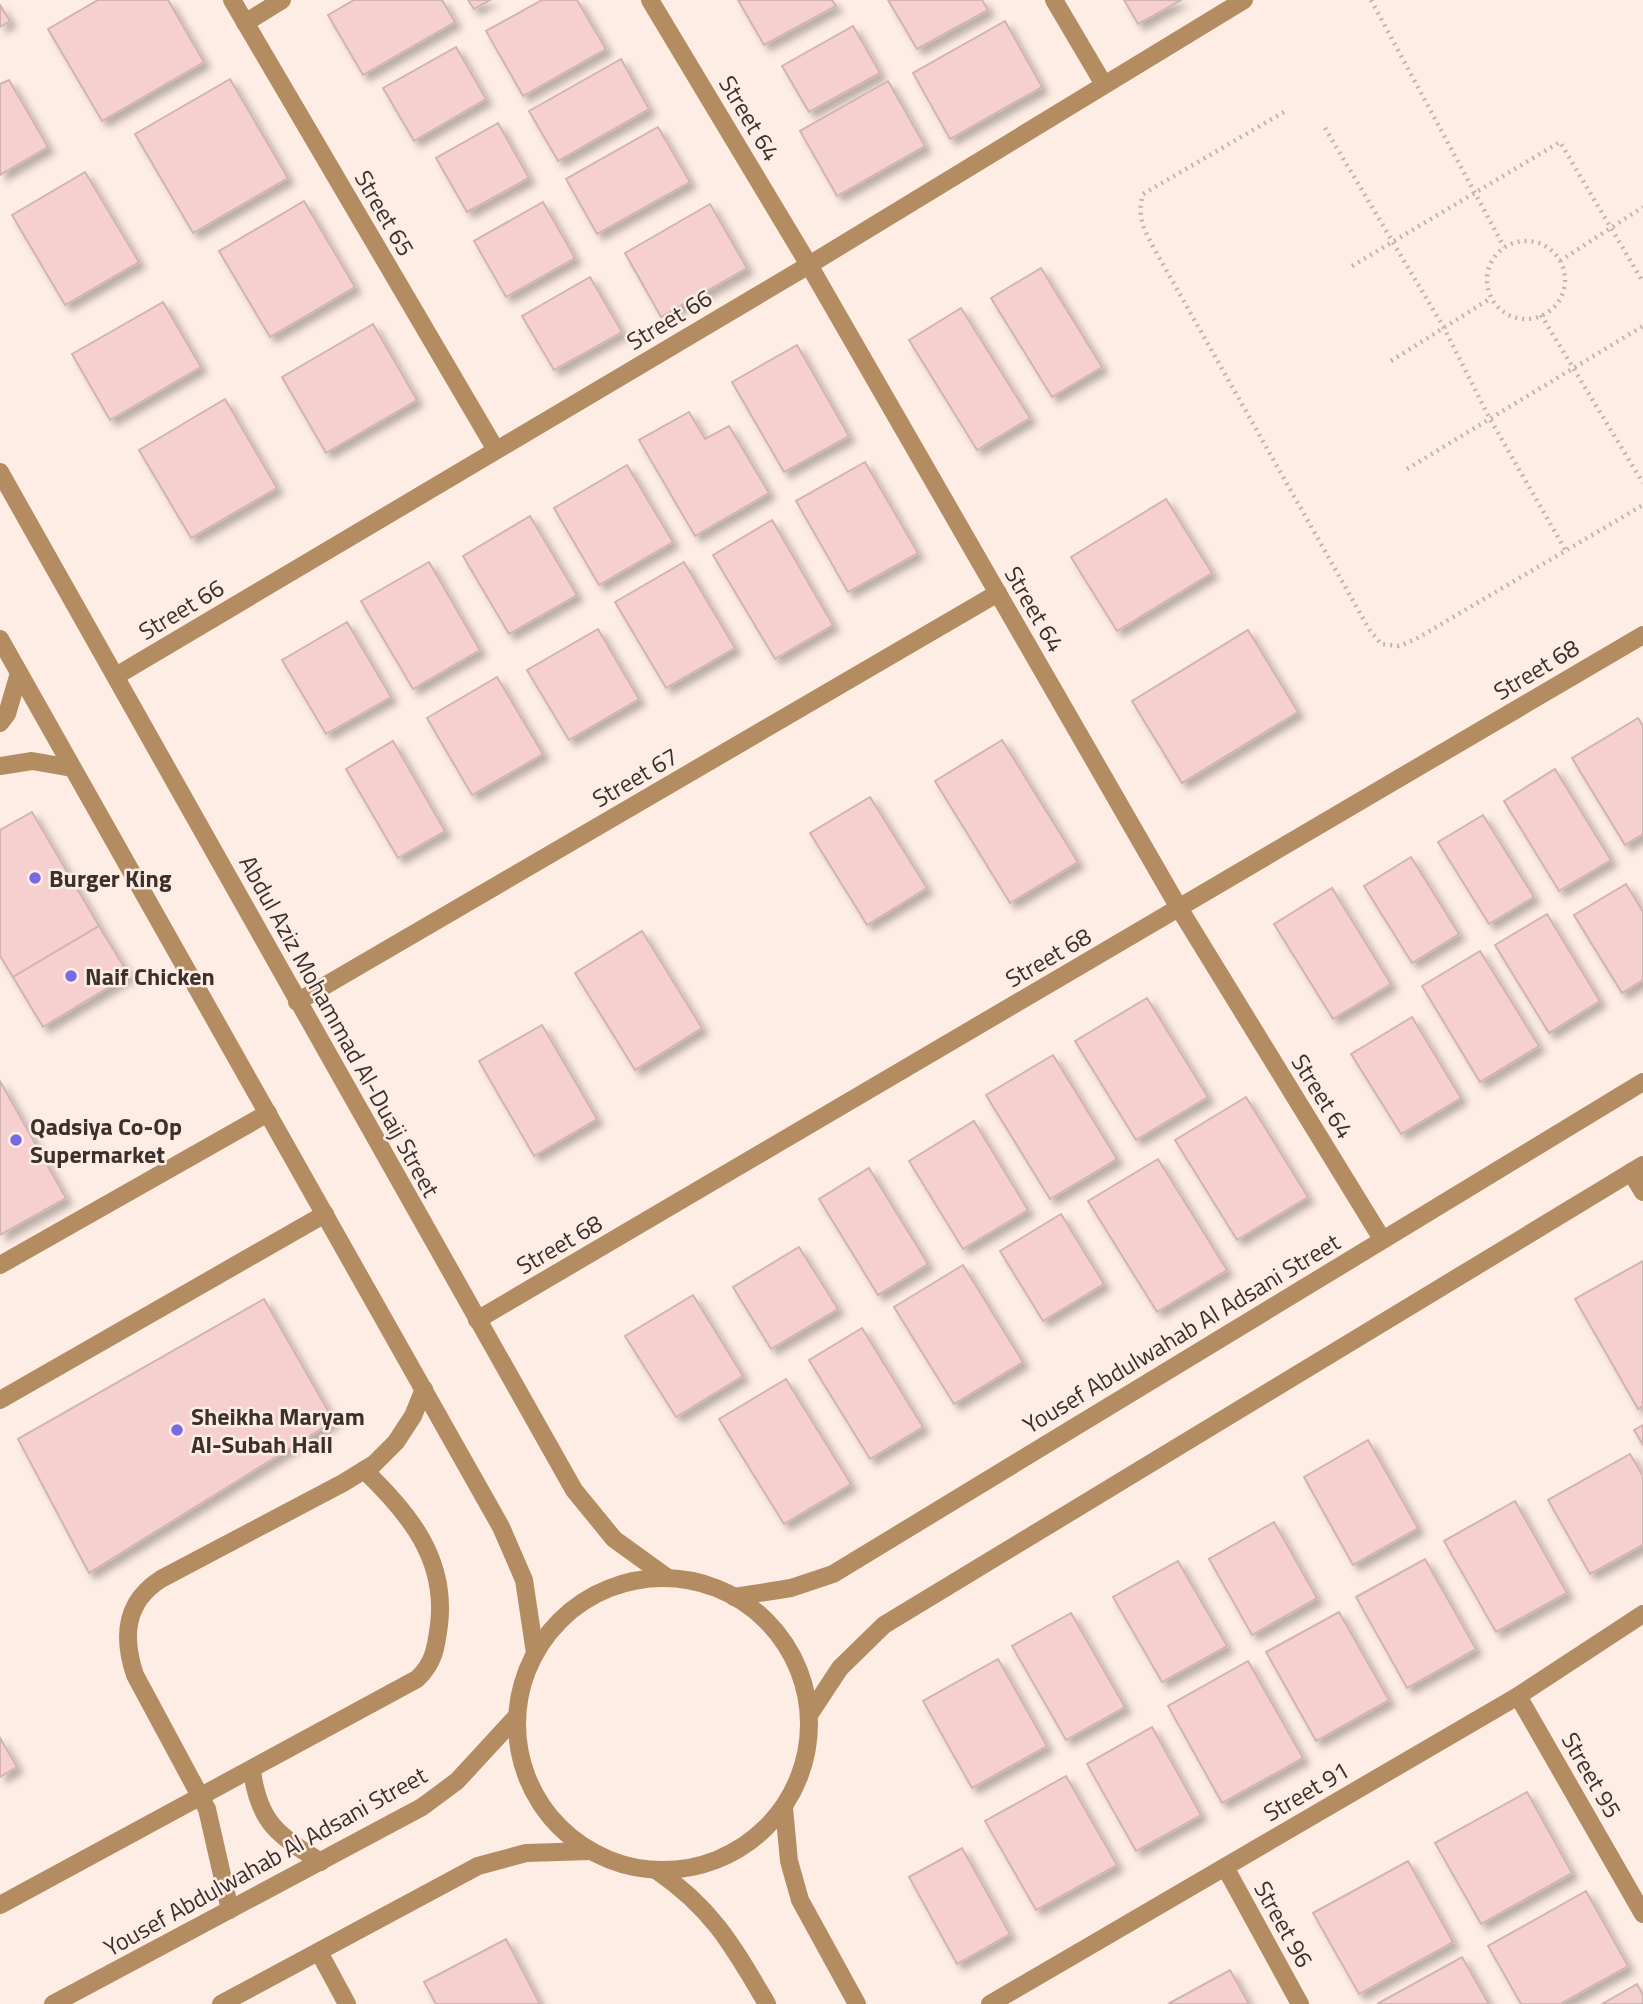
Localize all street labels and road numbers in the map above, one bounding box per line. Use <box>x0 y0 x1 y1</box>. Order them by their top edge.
street label: Street 64 <box>710 68 790 168</box>
street label: Street 65 <box>346 163 424 263</box>
street label: Street 66 <box>619 279 719 359</box>
street label: Street 64 <box>996 559 1074 659</box>
street label: Street 66 <box>131 569 231 649</box>
street label: Street 68 <box>1486 629 1586 709</box>
street label: Street 67 <box>585 738 685 816</box>
street label: Abdul Aziz Mohammad Al-Duaij Street <box>231 849 450 1204</box>
street label: Street 68 <box>998 918 1098 996</box>
street label: Street 64 <box>1283 1047 1363 1145</box>
street label: Street 68 <box>509 1205 609 1283</box>
street label: Yousef Abdulwahab Al Adsani Street <box>1015 1223 1347 1442</box>
street label: Street 95 <box>1553 1725 1631 1825</box>
street label: Street 91 <box>1256 1752 1356 1830</box>
street label: Yousef Abdulwahab Al Adsani Street <box>97 1757 434 1965</box>
street label: Street 96 <box>1245 1874 1323 1974</box>

